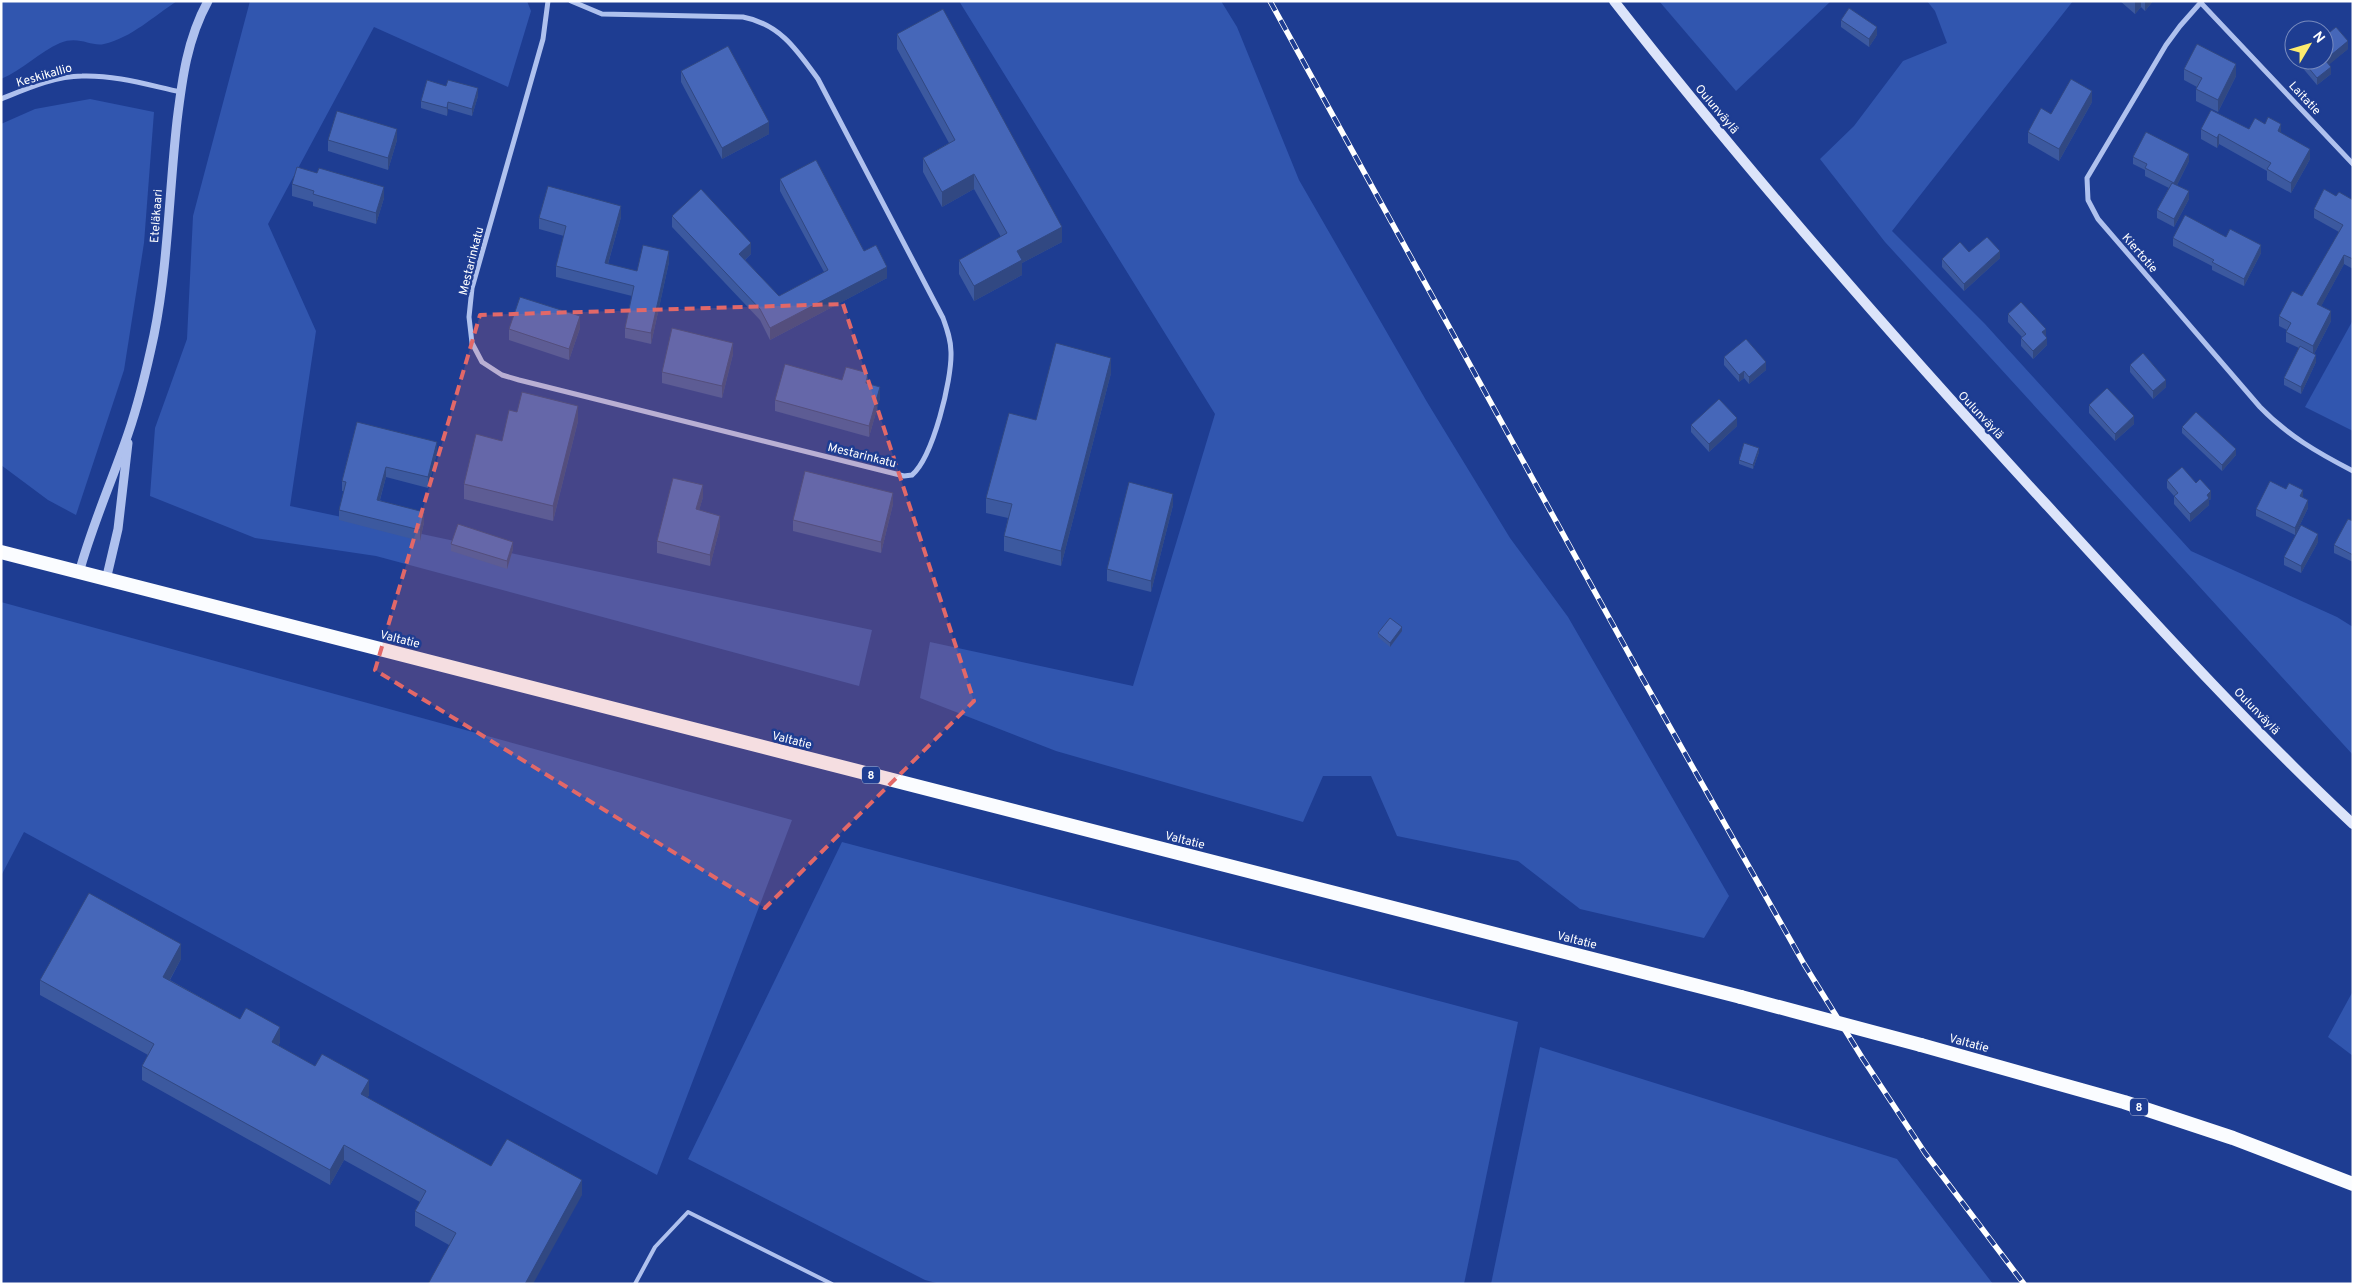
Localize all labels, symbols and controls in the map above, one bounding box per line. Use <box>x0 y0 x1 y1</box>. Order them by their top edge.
north arrow <box>2284 20 2334 70</box>
text: N <box>2308 29 2328 47</box>
street label: Keskikallio <box>14 60 74 92</box>
street label: Laitatie <box>2285 78 2324 119</box>
street label: Oulunväylä <box>1691 82 1742 138</box>
street label: Eteläkaari <box>147 189 167 244</box>
street label: Mestarinkatu <box>456 225 488 297</box>
street label: Kiertotie <box>2118 231 2161 277</box>
street label: Oulunväylä <box>1954 388 2007 443</box>
street label: Mestarinkatu <box>826 440 898 472</box>
street label: Valtatie <box>378 627 421 653</box>
street label: Oulunväylä <box>2230 685 2283 739</box>
street label: Valtatie <box>770 728 813 754</box>
road number: 8 <box>862 766 880 784</box>
street label: Valtatie <box>1163 828 1206 854</box>
street label: Valtatie <box>1555 928 1598 954</box>
street label: Valtatie <box>1947 1031 1991 1057</box>
road number: 8 <box>2130 1098 2148 1116</box>

